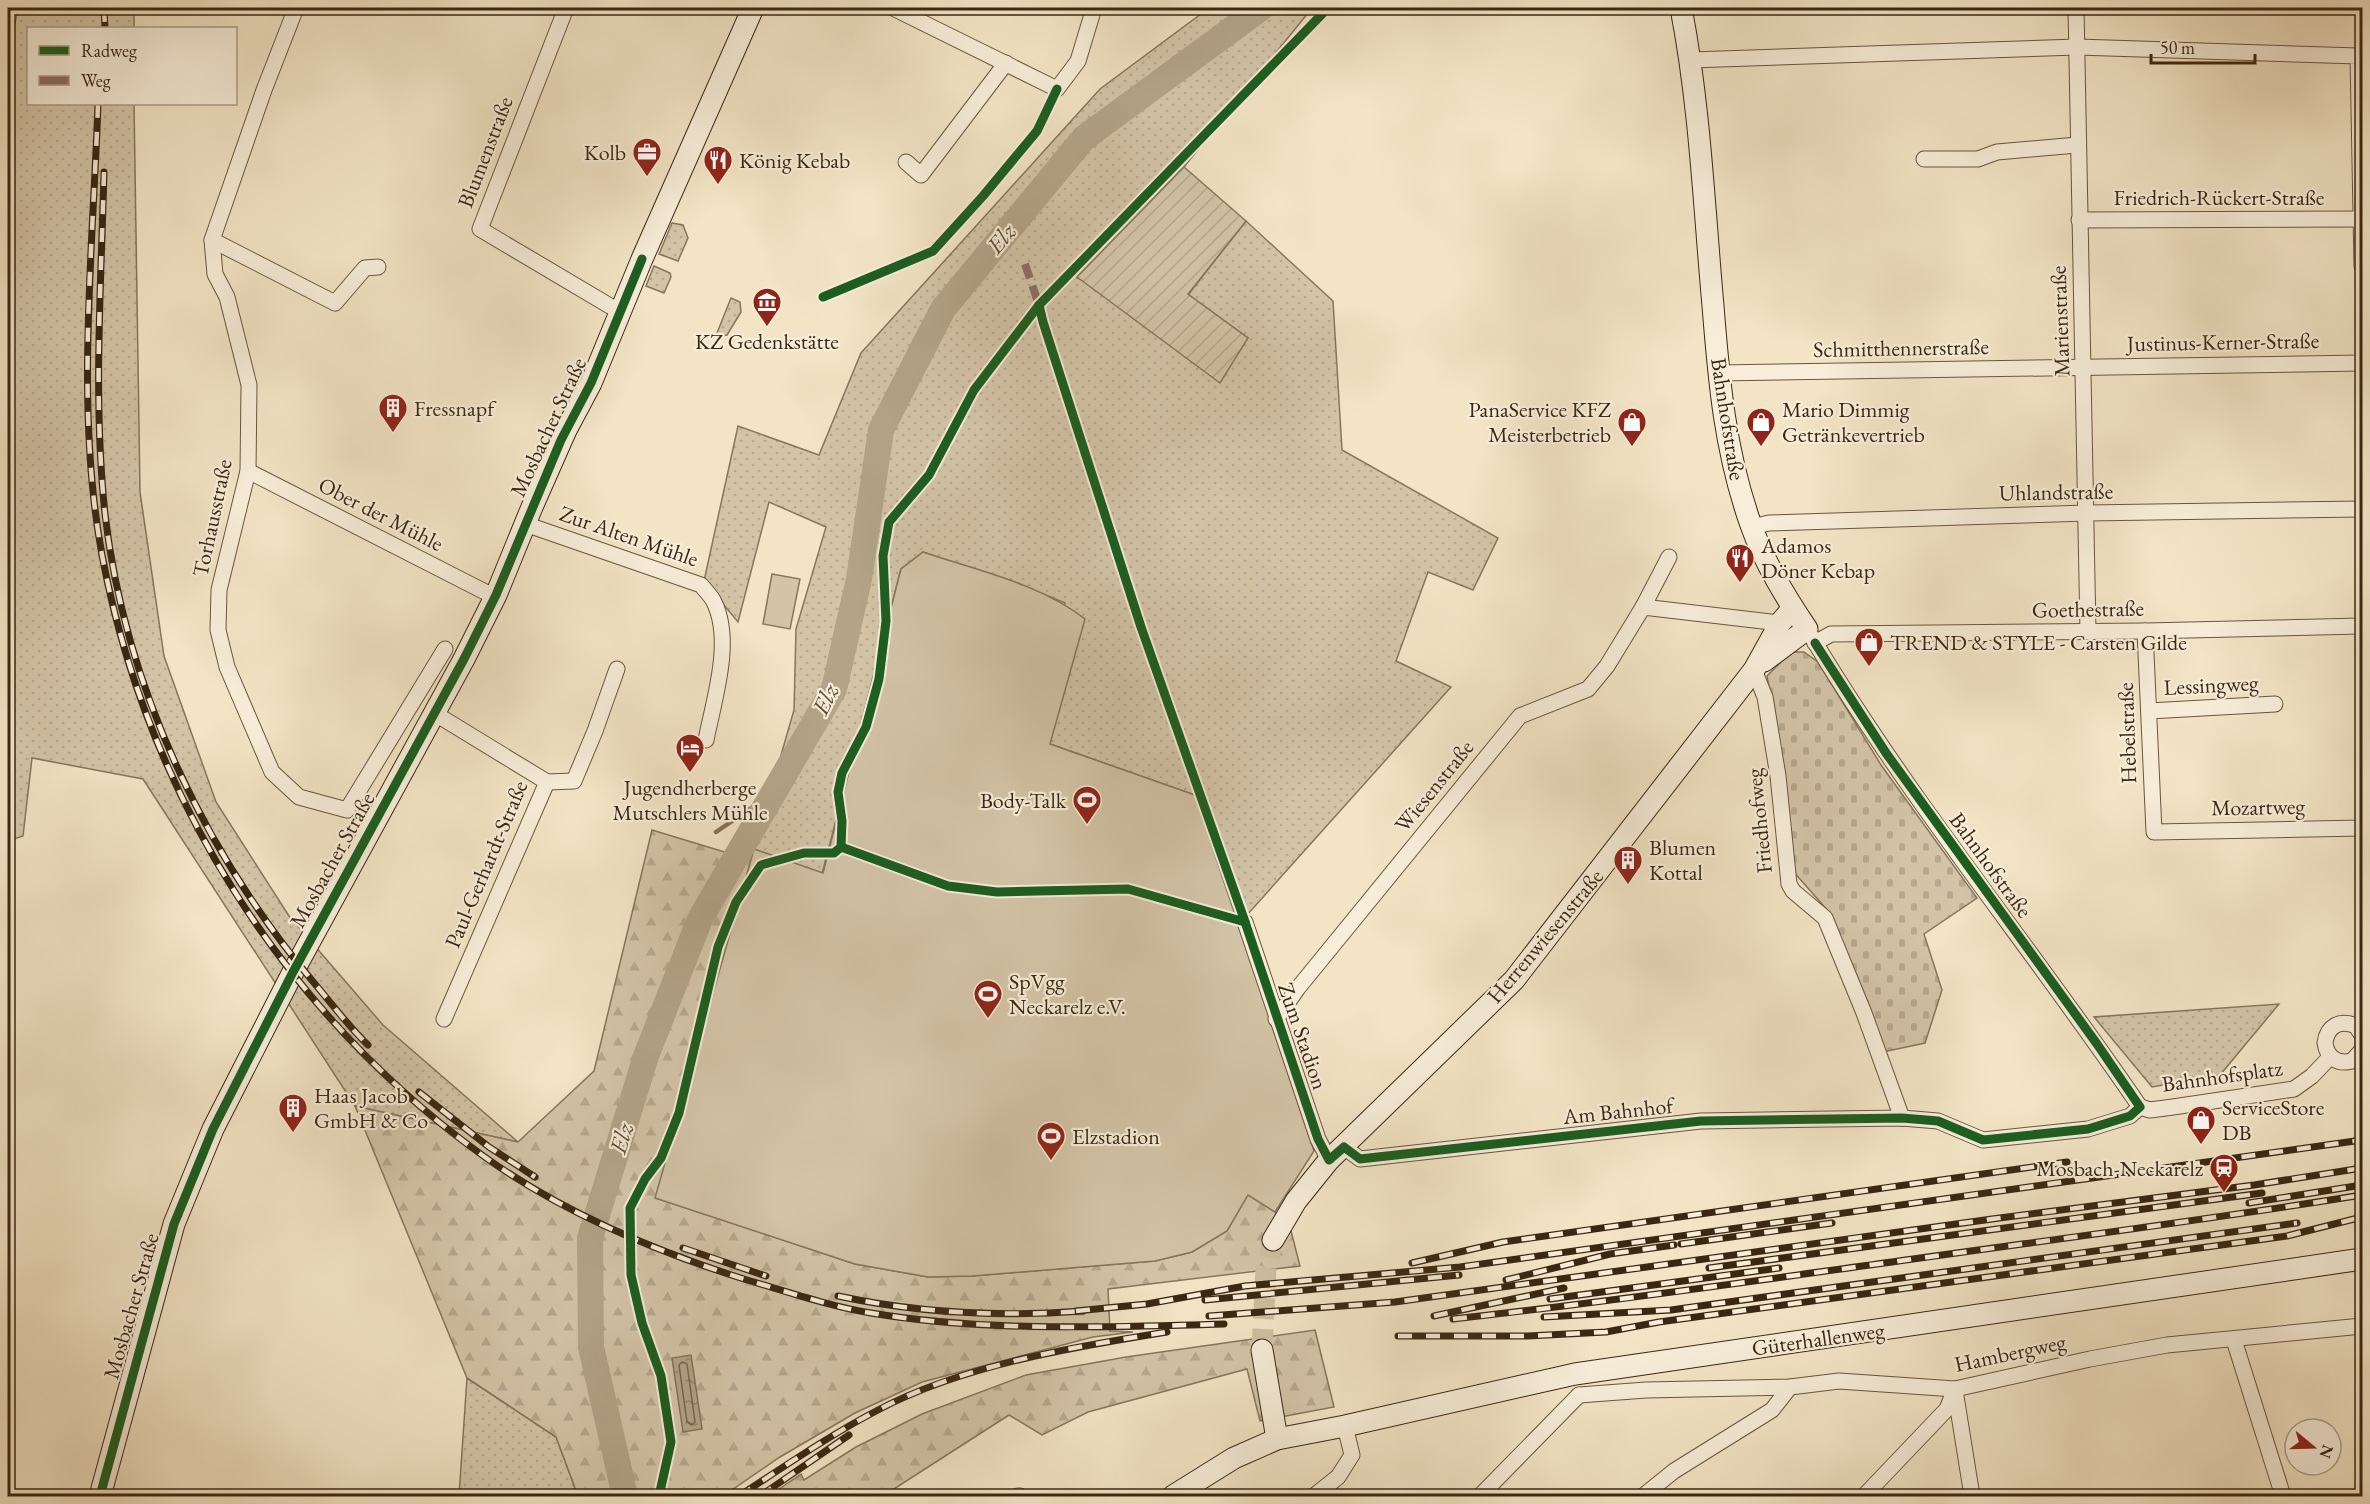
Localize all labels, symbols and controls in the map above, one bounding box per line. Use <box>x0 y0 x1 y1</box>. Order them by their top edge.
legend <box>27 27 237 105</box>
scale bar <box>2151 27 2254 65</box>
text: 50 m <box>2160 36 2195 59</box>
text: Radweg <box>81 39 137 62</box>
text: Weg <box>81 69 111 92</box>
street label: Blumenstraße <box>451 92 520 212</box>
office icon: Kolb <box>631 136 663 178</box>
place label: Kolb <box>584 138 626 167</box>
restaurant icon: König Kebab <box>702 144 734 186</box>
place label: König Kebab <box>739 146 850 175</box>
street label: Friedrich-Rückert-Straße <box>2114 183 2325 212</box>
water label: Elz <box>979 216 1023 260</box>
street label: Marienstraße <box>2044 265 2076 377</box>
museum icon: KZ Gedenkstätte <box>751 286 783 328</box>
street label: Justinus-Kerner-Straße <box>2125 326 2320 358</box>
place label: KZ Gedenkstätte <box>695 327 839 356</box>
street label: Schmitthennerstraße <box>1813 332 1990 364</box>
street label: Mosbacher Straße <box>503 352 593 501</box>
street label: Bahnhofstraße <box>1704 356 1752 483</box>
building icon: Fressnapf <box>377 392 409 434</box>
place label: Fressnapf <box>414 394 497 423</box>
place label: PanaService KFZ Meisterbetrieb <box>1469 395 1611 449</box>
place label: Mario Dimmig Getränkevertrieb <box>1782 395 1925 449</box>
shop icon: PanaService KFZ Meisterbetrieb <box>1616 406 1648 448</box>
shop icon: Mario Dimmig Getränkevertrieb <box>1745 406 1777 448</box>
street label: Torhausstraße <box>185 456 239 579</box>
street label: Ober der Mühle <box>314 470 449 558</box>
street label: Uhlandstraße <box>1999 476 2114 507</box>
street label: Zur Alten Mühle <box>556 499 703 573</box>
place label: Adamos Döner Kebap <box>1760 531 1875 585</box>
restaurant icon: Adamos Döner Kebap <box>1724 542 1756 584</box>
street label: Goethestraße <box>2032 594 2145 624</box>
shop icon: TREND & STYLE - Carsten Gilde <box>1853 626 1885 668</box>
place label: TREND & STYLE - Carsten Gilde <box>1890 628 2187 657</box>
street label: Lessingweg <box>2163 668 2260 702</box>
water label: Elz <box>804 678 846 720</box>
street label: Hebelstraße <box>2111 681 2143 784</box>
hotel icon: Jugendherberge Mutschlers Mühle <box>674 732 706 774</box>
street label: Wiesenstraße <box>1388 733 1480 838</box>
street label: Friedhofweg <box>1739 767 1779 875</box>
place label: Jugendherberge Mutschlers Mühle <box>612 773 768 827</box>
street label: Paul-Gerhardt-Straße <box>438 775 535 952</box>
sports icon: Body-Talk <box>1071 784 1103 826</box>
place label: Body-Talk <box>980 786 1067 815</box>
street label: Mosbacher Straße <box>283 787 381 933</box>
street label: Mozartweg <box>2211 792 2306 822</box>
street label: Bahnhofstraße <box>1943 806 2039 924</box>
place label: Blumen Kottal <box>1649 833 1716 887</box>
building icon: Blumen Kottal <box>1612 844 1644 886</box>
street label: Herrenwiesenstraße <box>1480 862 1610 1009</box>
place label: SpVgg Neckarelz e.V. <box>1009 967 1126 1021</box>
sports icon: SpVgg Neckarelz e.V. <box>972 978 1004 1020</box>
street label: Zum Stadion <box>1271 979 1335 1094</box>
street label: Bahnhofsplatz <box>2160 1053 2285 1099</box>
place label: Haas Jacob GmbH & Co <box>314 1081 428 1135</box>
street label: Am Bahnhof <box>1560 1090 1677 1131</box>
building icon: Haas Jacob GmbH & Co <box>277 1092 309 1134</box>
place label: ServiceStore DB <box>2222 1093 2325 1147</box>
shop icon: ServiceStore DB <box>2185 1104 2217 1146</box>
water label: Elz <box>601 1119 640 1158</box>
sports icon: Elzstadion <box>1035 1120 1067 1162</box>
place label: Elzstadion <box>1072 1122 1160 1151</box>
station icon: Mosbach-Neckarelz <box>2208 1152 2240 1194</box>
place label: Mosbach-Neckarelz <box>2036 1154 2204 1183</box>
street label: Mosbacher Straße <box>96 1229 166 1382</box>
street label: Güterhallenweg <box>1750 1315 1887 1363</box>
street label: Hambergweg <box>1952 1327 2069 1379</box>
north arrow <box>2283 1417 2343 1477</box>
text: N <box>2315 1442 2339 1461</box>

